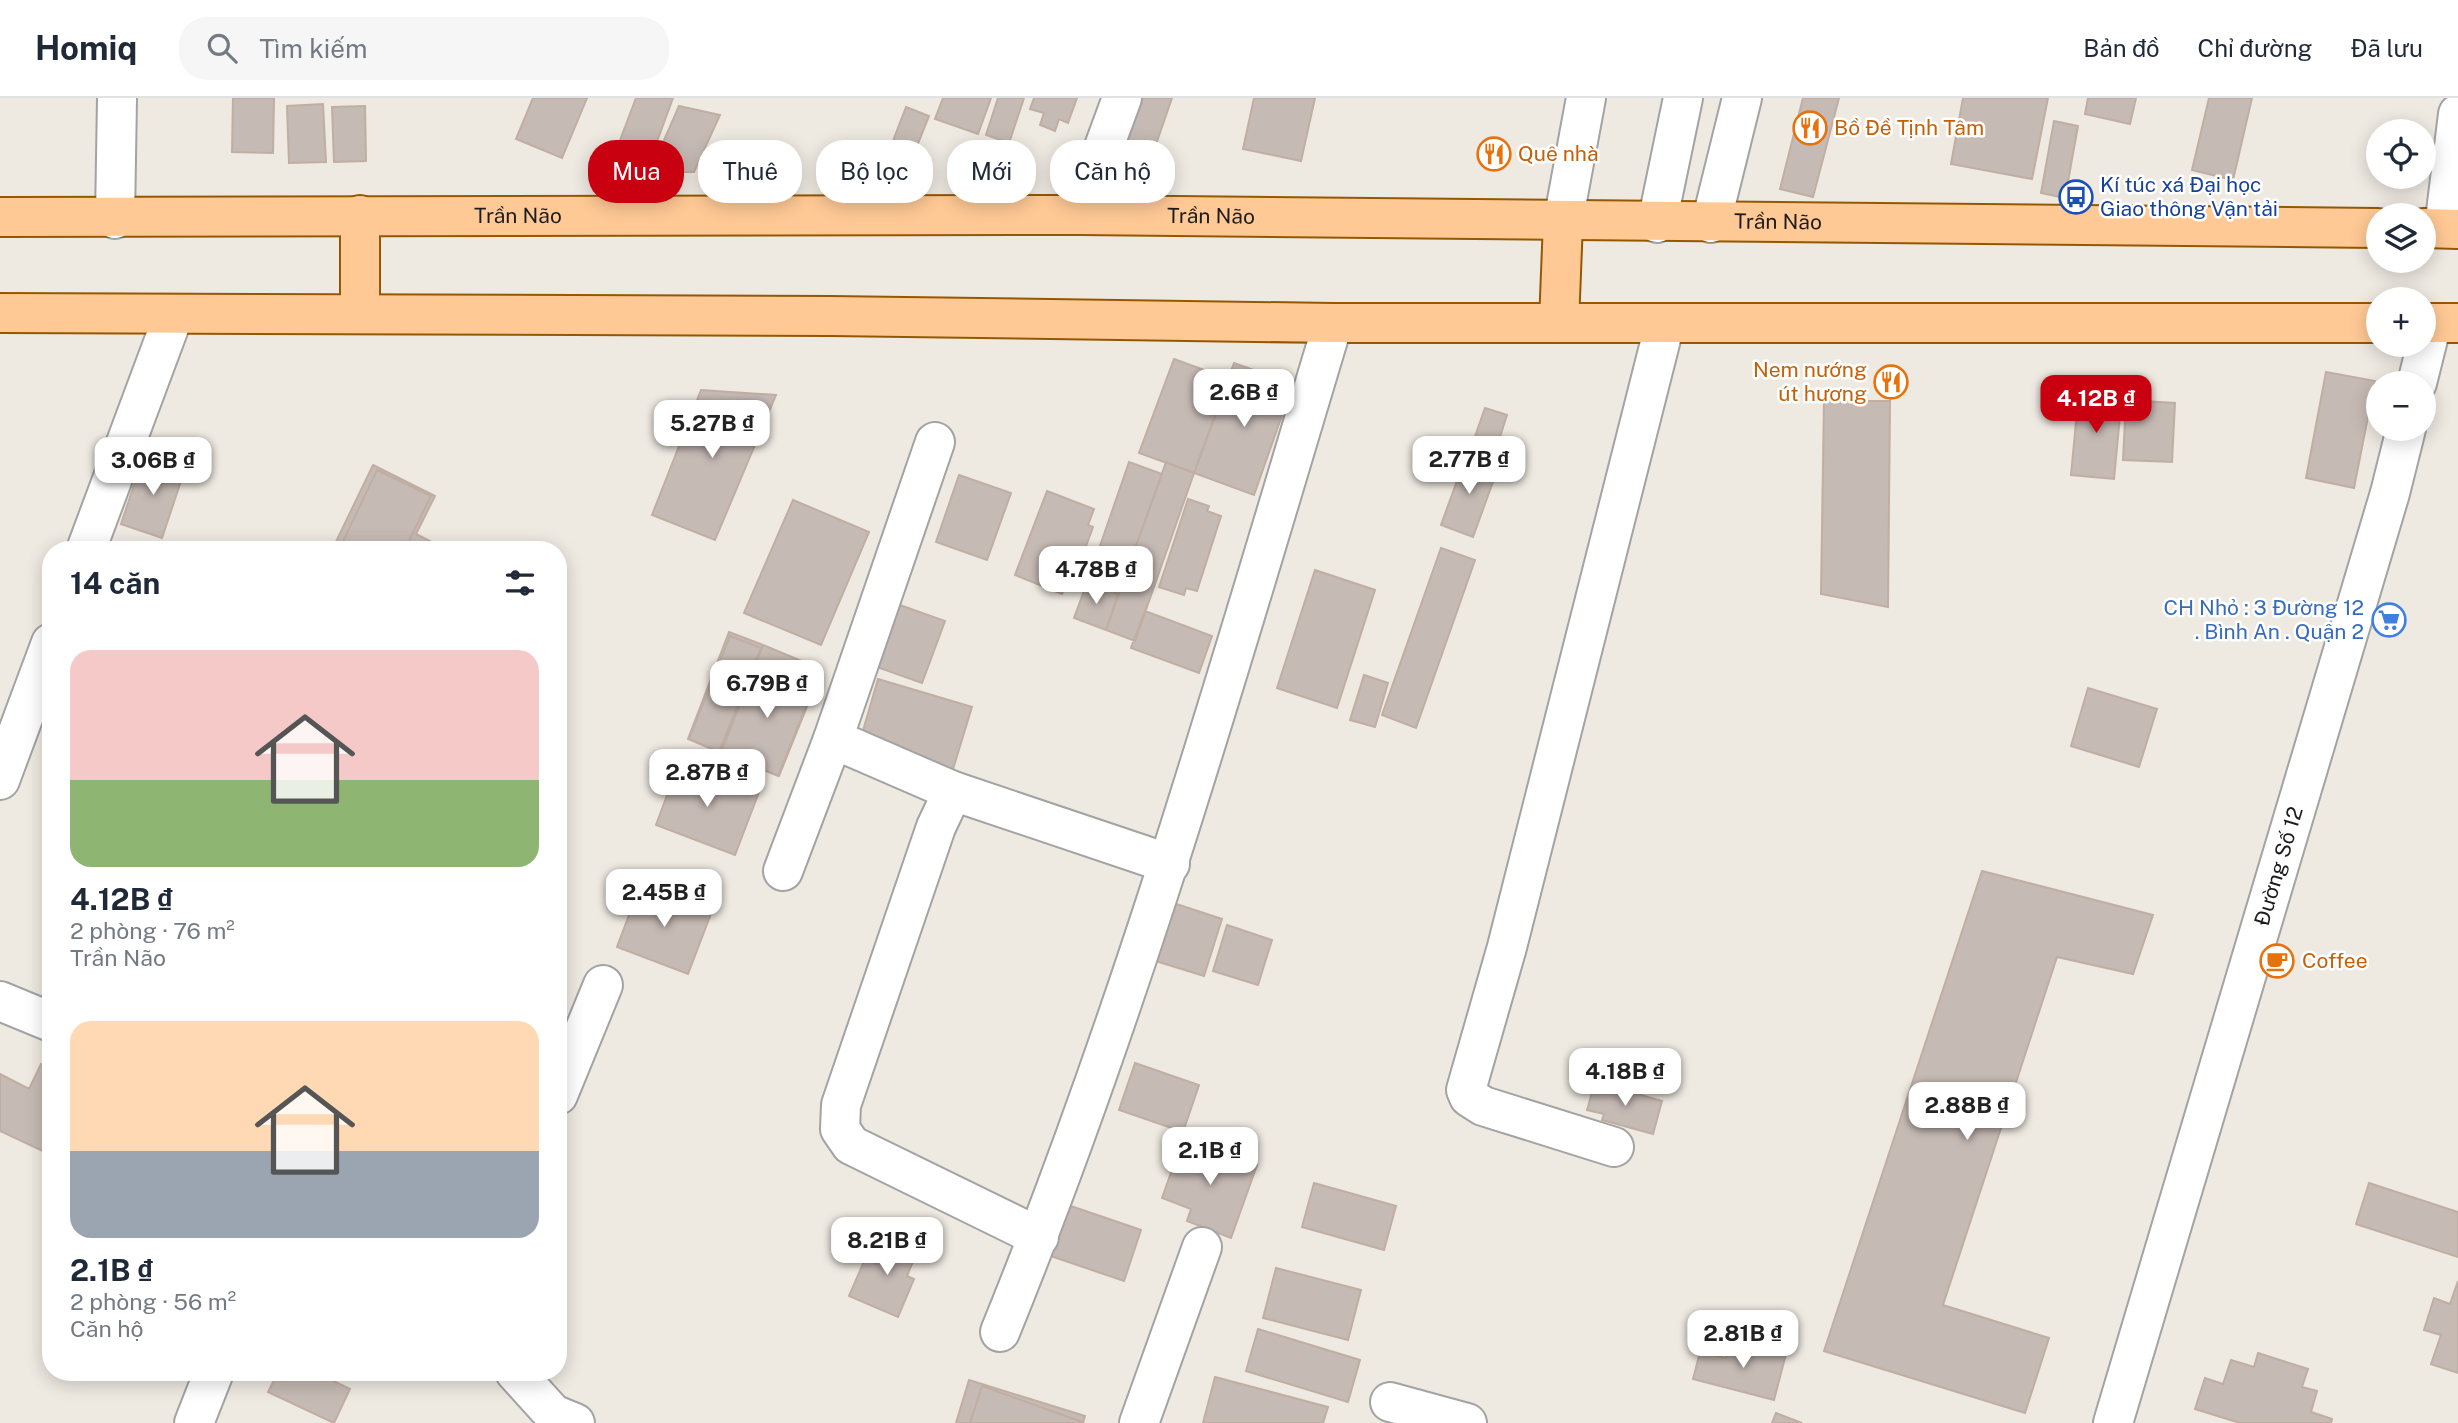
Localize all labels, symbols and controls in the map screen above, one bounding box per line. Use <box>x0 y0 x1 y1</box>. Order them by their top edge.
search box <box>179 17 669 80</box>
text: Homiq <box>35 29 137 67</box>
icon: search <box>203 29 241 67</box>
text: Tìm kiếm <box>259 33 367 64</box>
text: Bản đồ <box>2083 34 2160 62</box>
text: Chỉ đường <box>2198 34 2312 62</box>
text: Đã lưu <box>2350 34 2423 62</box>
restaurant icon: Bồ Đề Tịnh Tâm <box>1791 109 1829 147</box>
place label: Bồ Đề Tịnh Tâm <box>1834 115 1984 140</box>
map controls <box>2366 119 2436 441</box>
button: locate <box>2366 119 2436 189</box>
restaurant icon: Quê nhà <box>1475 135 1513 173</box>
chip: Mua <box>588 140 684 203</box>
chip: Thuê <box>698 140 802 203</box>
chip: Bộ lọc <box>816 140 933 203</box>
chip: Mới <box>947 140 1036 203</box>
chip: Căn hộ <box>1050 140 1175 203</box>
place label: Quê nhà <box>1518 141 1599 166</box>
place label: Kí túc xá Đại học Giao thông Vận tải <box>2100 172 2278 221</box>
bus stop icon: Kí túc xá Đại học Giao thông Vận tải <box>2057 178 2095 216</box>
street label: Trần Não <box>474 203 562 228</box>
street label: Trần Não <box>1167 203 1255 229</box>
button: layers <box>2366 203 2436 273</box>
street label: Trần Não <box>1734 209 1822 234</box>
button: + <box>2366 287 2436 357</box>
place label: Nem nướng út hương <box>1753 357 1867 406</box>
restaurant icon: Nem nướng út hương <box>1872 363 1910 401</box>
pin: 2.6B ₫ <box>1187 370 1301 429</box>
button: − <box>2366 371 2436 441</box>
pin: 4.12B ₫ <box>2031 376 2161 435</box>
text: 2.6B ₫ <box>1209 378 1279 405</box>
text: 4.12B ₫ <box>2057 384 2136 411</box>
pin: 5.27B ₫ <box>647 400 777 460</box>
text: 5.27B ₫ <box>670 409 754 436</box>
pin: 2.77B ₫ <box>1404 436 1534 496</box>
pin: 3.06B ₫ <box>88 438 218 497</box>
text: 2.77B ₫ <box>1428 445 1510 472</box>
text: 3.06B ₫ <box>111 446 195 473</box>
pin: 4.78B ₫ <box>1031 546 1161 606</box>
text: 4.78B ₫ <box>1055 555 1137 582</box>
icon: filters <box>501 564 539 602</box>
text: 14 căn <box>70 565 160 601</box>
place label: CH Nhỏ : 3 Đường 12 . Bình An . Quận 2 <box>2163 595 2364 644</box>
supermarket icon: CH Nhỏ : 3 Đường 12 . Bình An . Quận 2 <box>2370 601 2408 639</box>
pin: 6.79B ₫ <box>702 660 832 720</box>
text: 6.79B ₫ <box>726 669 808 696</box>
icon: home <box>242 696 368 822</box>
pin: 2.87B ₫ <box>642 750 772 809</box>
text: 2.87B ₫ <box>665 758 749 785</box>
street label: Đường Số 12 <box>2249 803 2308 929</box>
pin: 2.45B ₫ <box>599 870 729 929</box>
text: 2.45B ₫ <box>622 878 706 905</box>
text: 4.12B ₫ <box>70 881 173 917</box>
text: 2 phòng · 76 m² <box>70 917 235 944</box>
cafe icon: Coffee <box>2258 942 2296 980</box>
text: Trần Não <box>70 944 166 971</box>
place label: Coffee <box>2302 948 2368 973</box>
pin: 4.18B ₫ <box>1560 1048 1690 1108</box>
text: 4.18B ₫ <box>1585 1057 1665 1084</box>
icon: home <box>242 1067 368 1193</box>
pin: 2.88B ₫ <box>1902 1082 2032 1142</box>
text: 2.88B ₫ <box>1925 1091 2009 1118</box>
pin: 2.1B ₫ <box>1153 1128 1267 1187</box>
text: 2.1B ₫ <box>1178 1136 1242 1163</box>
pin: 8.21B ₫ <box>822 1218 952 1277</box>
text: 8.21B ₫ <box>847 1226 927 1253</box>
text: 2.1B ₫ <box>70 1252 153 1288</box>
text: 2 phòng · 56 m² <box>70 1288 236 1315</box>
pin: 2.81B ₫ <box>1678 1310 1808 1370</box>
text: Căn hộ <box>70 1315 144 1342</box>
text: 2.81B ₫ <box>1703 1319 1783 1346</box>

